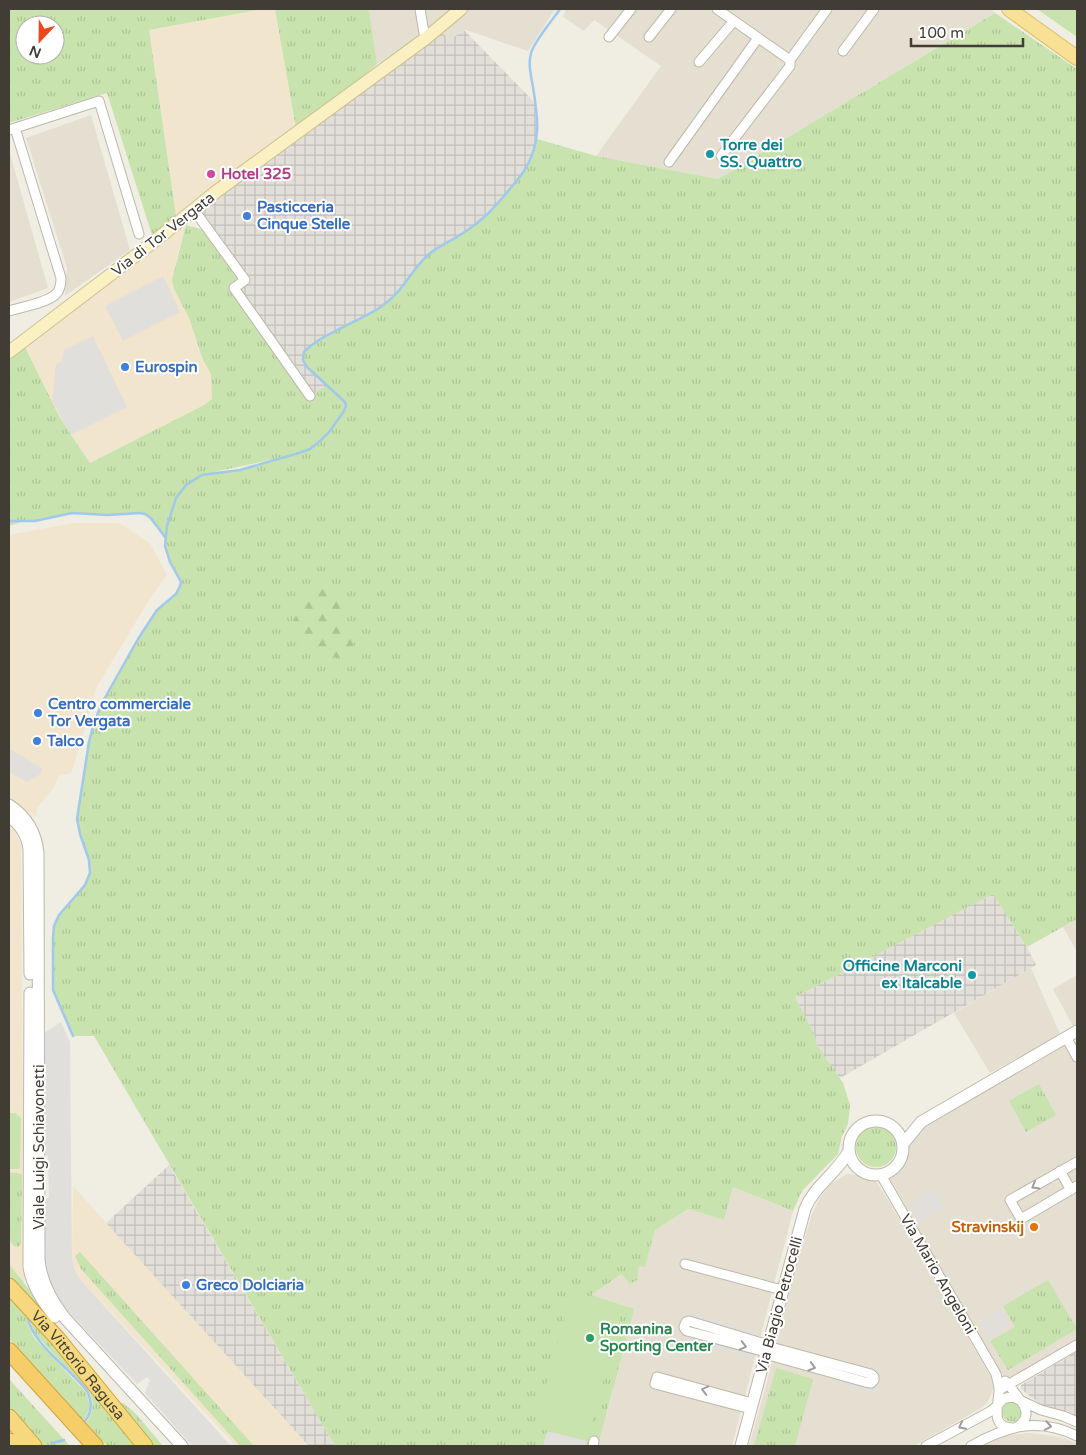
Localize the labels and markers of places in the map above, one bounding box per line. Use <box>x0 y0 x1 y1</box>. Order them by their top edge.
place label: Torre dei SS. Quattro <box>719 136 802 171</box>
marker: Torre dei SS. Quattro <box>704 148 716 160</box>
place label: Hotel 325 <box>221 165 291 183</box>
marker: Hotel 325 <box>205 168 217 180</box>
place label: Pasticceria Cinque Stelle <box>257 198 351 234</box>
marker: Pasticceria Cinque Stelle <box>241 210 253 222</box>
place label: Eurospin <box>135 358 198 377</box>
marker: Eurospin <box>119 361 131 373</box>
place label: Centro commerciale Tor Vergata <box>47 695 191 731</box>
marker: Centro commerciale Tor Vergata <box>32 707 44 719</box>
place label: Talco <box>46 732 84 750</box>
marker: Talco <box>31 735 43 747</box>
place label: Officine Marconi ex Italcable <box>843 957 962 992</box>
marker: Officine Marconi ex Italcable <box>966 969 978 981</box>
place label: Stravinskij <box>952 1218 1024 1237</box>
marker: Stravinskij <box>1028 1221 1040 1233</box>
place label: Greco Dolciaria <box>196 1276 304 1294</box>
marker: Greco Dolciaria <box>180 1279 192 1291</box>
place label: Romanina Sporting Center <box>600 1320 713 1356</box>
marker: Romanina Sporting Center <box>584 1332 596 1344</box>

